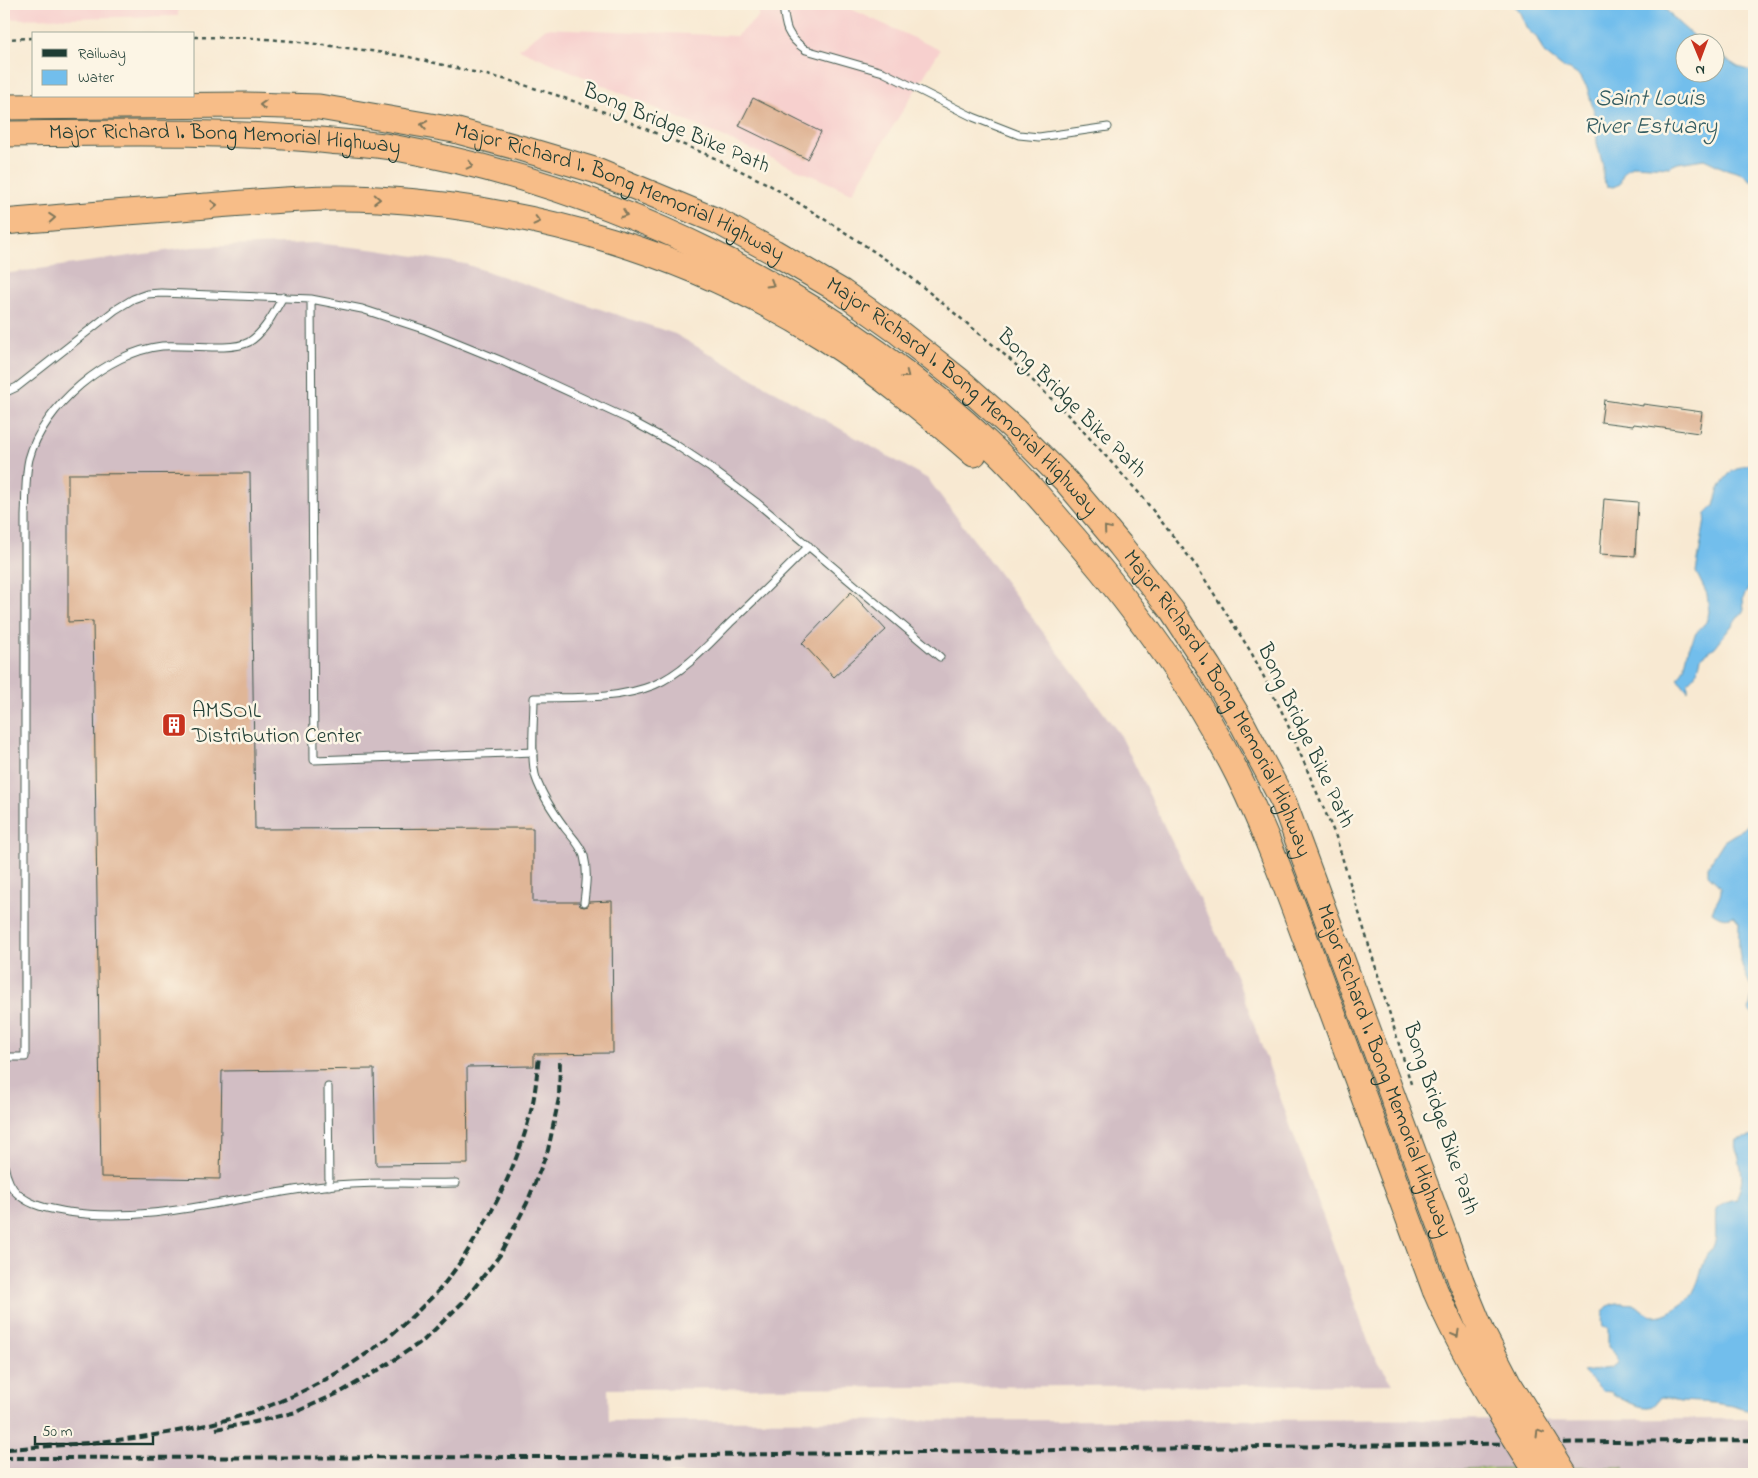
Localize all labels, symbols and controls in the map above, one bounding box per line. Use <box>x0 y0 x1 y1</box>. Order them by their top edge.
legend <box>32 32 195 98</box>
north arrow <box>1676 32 1726 82</box>
text: Railway <box>78 43 126 66</box>
text: N <box>1695 59 1705 80</box>
text: Water <box>78 67 114 89</box>
street label: Bong Bridge Bike Path <box>576 75 775 184</box>
water label: Saint Louis River Estuary <box>1583 82 1718 145</box>
one-way arrow <box>259 100 267 111</box>
street label: Major Richard I. Bong Memorial Highway <box>450 115 790 272</box>
street label: Major Richard I. Bong Memorial Highway <box>49 117 403 165</box>
one-way arrow <box>420 120 428 130</box>
one-way arrow <box>466 159 474 170</box>
one-way arrow <box>373 194 381 205</box>
one-way arrow <box>211 200 219 211</box>
one-way arrow <box>620 208 628 218</box>
one-way arrow <box>49 213 57 224</box>
one-way arrow <box>533 215 541 225</box>
street label: Major Richard I. Bong Memorial Highway <box>819 270 1105 524</box>
one-way arrow <box>766 277 775 287</box>
street label: Bong Bridge Bike Path <box>987 321 1153 487</box>
one-way arrow <box>900 369 909 377</box>
one-way arrow <box>1104 526 1113 535</box>
street label: Major Richard I. Bong Memorial Highway <box>1114 544 1319 862</box>
street label: Bong Bridge Bike Path <box>1247 637 1362 834</box>
place label: AMSOIL Distribution Center <box>191 696 362 753</box>
building icon: AMSOIL Distribution Center <box>161 712 187 738</box>
street label: Major Richard I. Bong Memorial Highway <box>1307 900 1459 1242</box>
street label: Bong Bridge Bike Path <box>1393 1018 1486 1220</box>
one-way arrow <box>1450 1329 1460 1338</box>
scale bar <box>35 1413 152 1445</box>
text: 50 m <box>42 1421 73 1443</box>
one-way arrow <box>1535 1430 1545 1439</box>

